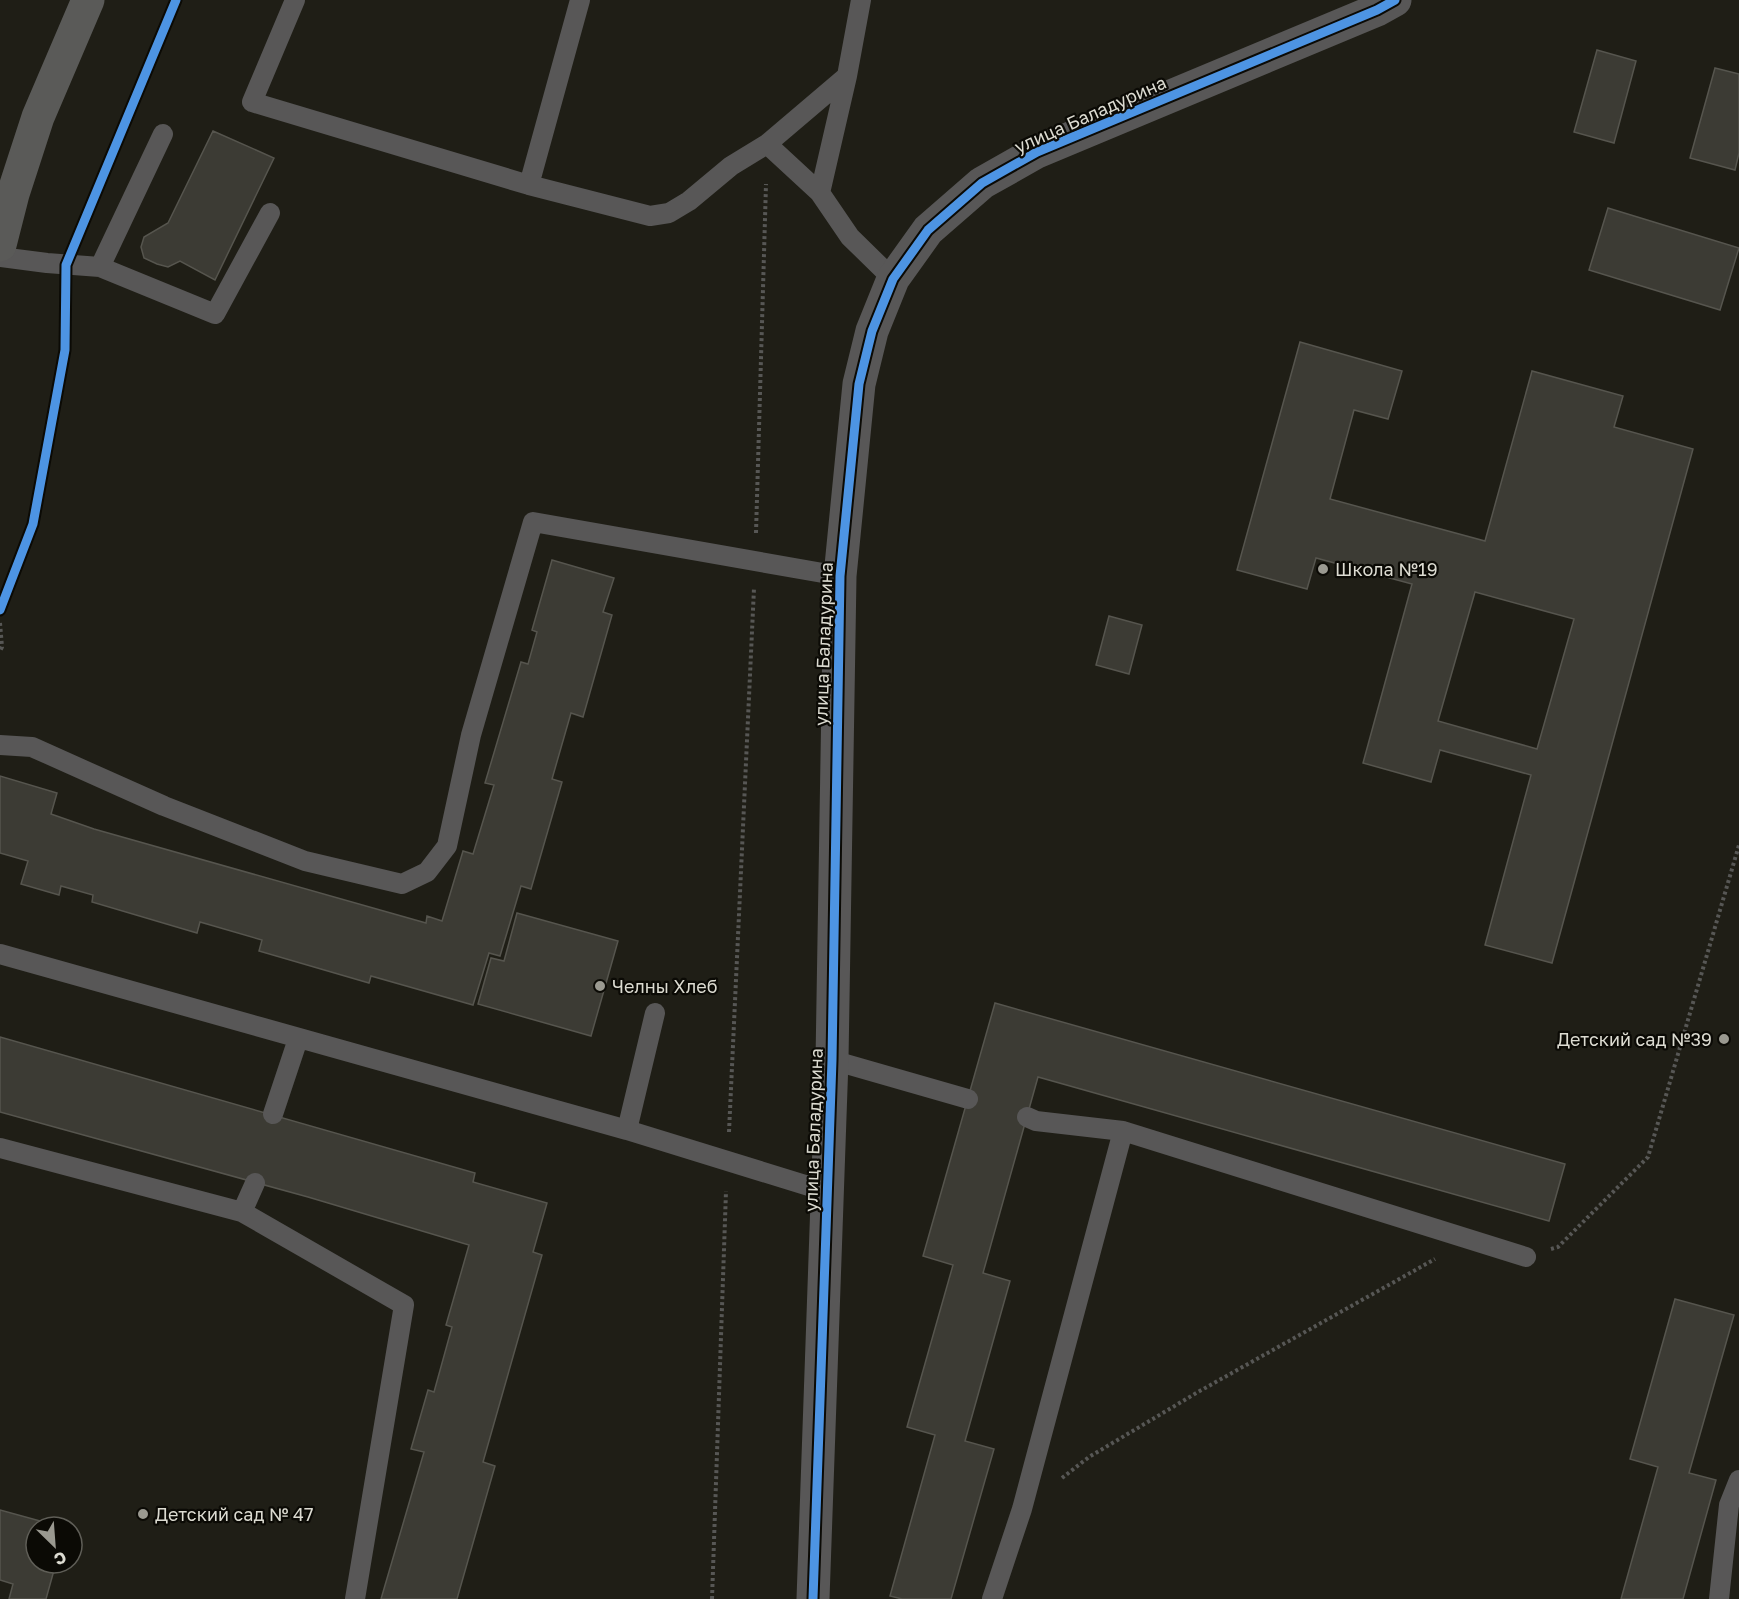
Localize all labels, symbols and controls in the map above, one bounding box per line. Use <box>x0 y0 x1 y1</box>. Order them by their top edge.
street label: улица Баладурина <box>1011 71 1169 157</box>
place label: Школа №19 <box>1335 558 1438 580</box>
street label: улица Баладурина <box>809 562 837 726</box>
marker: Школа №19 <box>1316 562 1330 576</box>
place label: Челны Хлеб <box>612 975 717 997</box>
marker: Челны Хлеб <box>593 979 607 993</box>
place label: Детский сад №39 <box>1557 1028 1712 1050</box>
marker: Детский сад №39 <box>1717 1032 1731 1046</box>
street label: улица Баладурина <box>799 1048 827 1212</box>
place label: Детский сад № 47 <box>155 1503 314 1525</box>
marker: Детский сад № 47 <box>136 1507 150 1521</box>
north arrow <box>24 1515 84 1575</box>
text: С <box>51 1547 70 1570</box>

